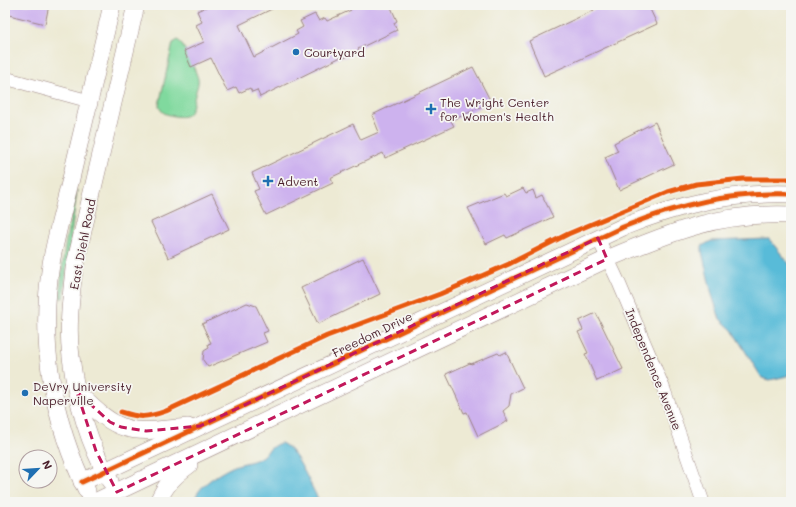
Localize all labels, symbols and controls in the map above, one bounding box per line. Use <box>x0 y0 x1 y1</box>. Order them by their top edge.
place label: Courtyard <box>304 44 365 60</box>
marker: Courtyard <box>291 47 301 57</box>
place label: The Wright Center for Women's Health <box>440 94 554 124</box>
marker: The Wright Center for Women's Health <box>425 103 437 115</box>
place label: Advent <box>277 173 319 189</box>
marker: Advent <box>262 175 274 187</box>
street label: East Diehl Road <box>65 197 99 291</box>
street label: Independence Avenue <box>622 306 686 432</box>
street label: Freedom Drive <box>329 308 415 360</box>
place label: DeVry University Naperville <box>33 378 132 408</box>
marker: DeVry University Naperville <box>20 388 30 398</box>
north arrow <box>18 449 58 489</box>
text: N <box>39 458 56 472</box>

